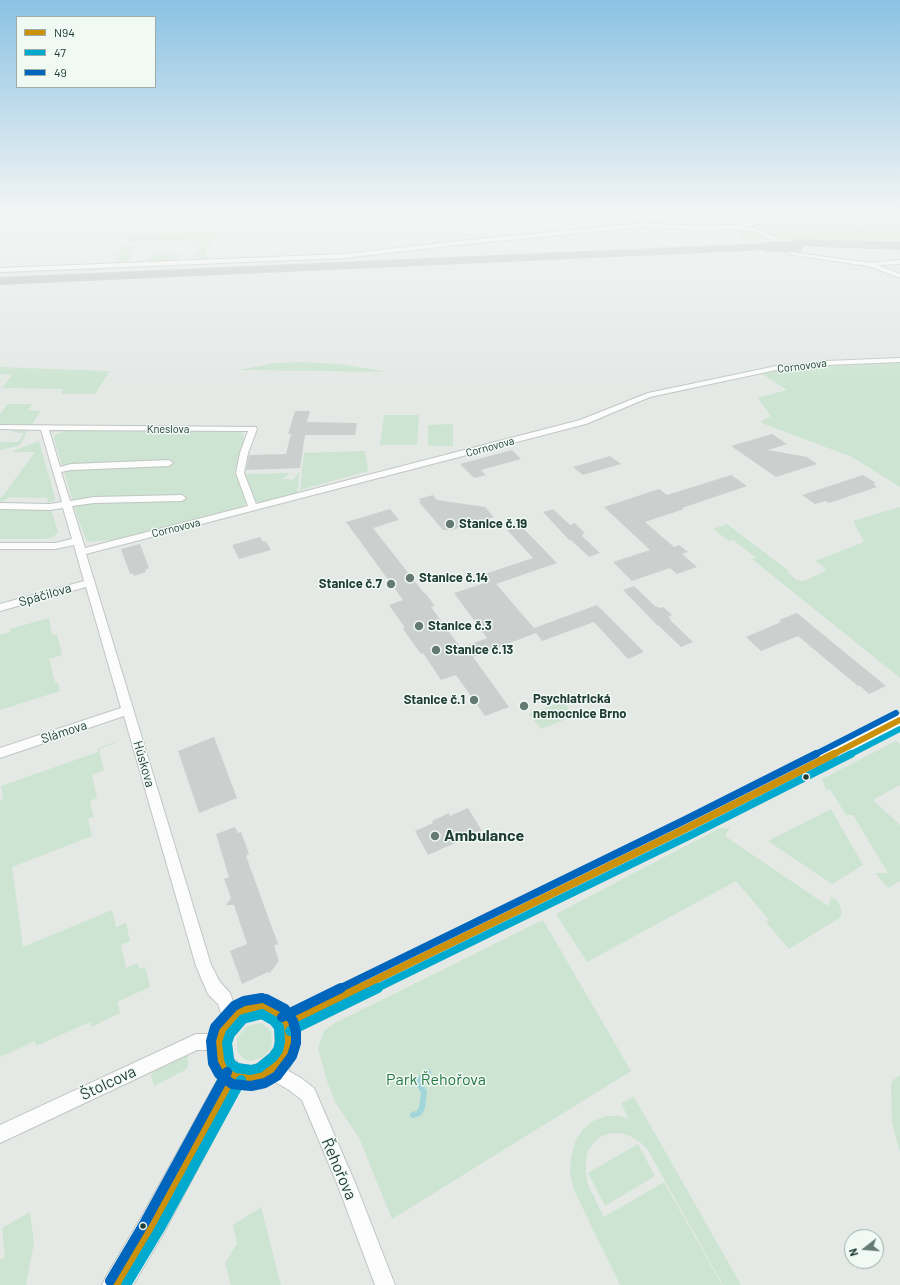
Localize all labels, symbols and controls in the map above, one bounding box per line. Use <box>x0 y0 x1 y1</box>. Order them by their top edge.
legend <box>16 16 156 88</box>
text: N94 <box>54 25 75 39</box>
text: 47 <box>54 45 66 59</box>
text: 49 <box>54 65 67 79</box>
street label: Cornovova <box>776 356 828 376</box>
street label: Kneslova <box>147 422 189 436</box>
street label: Cornovova <box>464 434 516 460</box>
street label: Cornovova <box>150 516 202 540</box>
place label: Stanice č.19 <box>459 516 527 532</box>
marker: Stanice č.19 <box>444 518 456 530</box>
place label: Stanice č.14 <box>419 570 488 586</box>
marker: Stanice č.14 <box>404 572 416 584</box>
place label: Stanice č.7 <box>319 576 382 592</box>
marker: Stanice č.7 <box>385 578 397 590</box>
street label: Spáčilova <box>17 580 73 610</box>
place label: Stanice č.3 <box>428 618 492 634</box>
marker: Stanice č.3 <box>413 620 425 632</box>
place label: Stanice č.13 <box>445 642 513 658</box>
marker: Stanice č.13 <box>430 644 442 656</box>
place label: Psychiatrická nemocnice Brno <box>533 691 627 722</box>
place label: Stanice č.1 <box>404 692 465 708</box>
marker: Stanice č.1 <box>468 694 480 706</box>
marker: Psychiatrická nemocnice Brno <box>518 700 530 712</box>
street label: Slámova <box>39 717 89 747</box>
street label: Húskova <box>130 739 158 789</box>
unlabelled marker <box>801 772 811 782</box>
place label: Ambulance <box>444 826 524 846</box>
marker: Ambulance <box>429 830 441 842</box>
street label: Štolcova <box>77 1062 139 1104</box>
park label: Park Řehořova <box>386 1070 486 1090</box>
street label: Řehořova <box>317 1135 361 1203</box>
unlabelled marker <box>138 1221 148 1231</box>
north arrow <box>844 1229 884 1269</box>
text: N <box>846 1247 860 1258</box>

